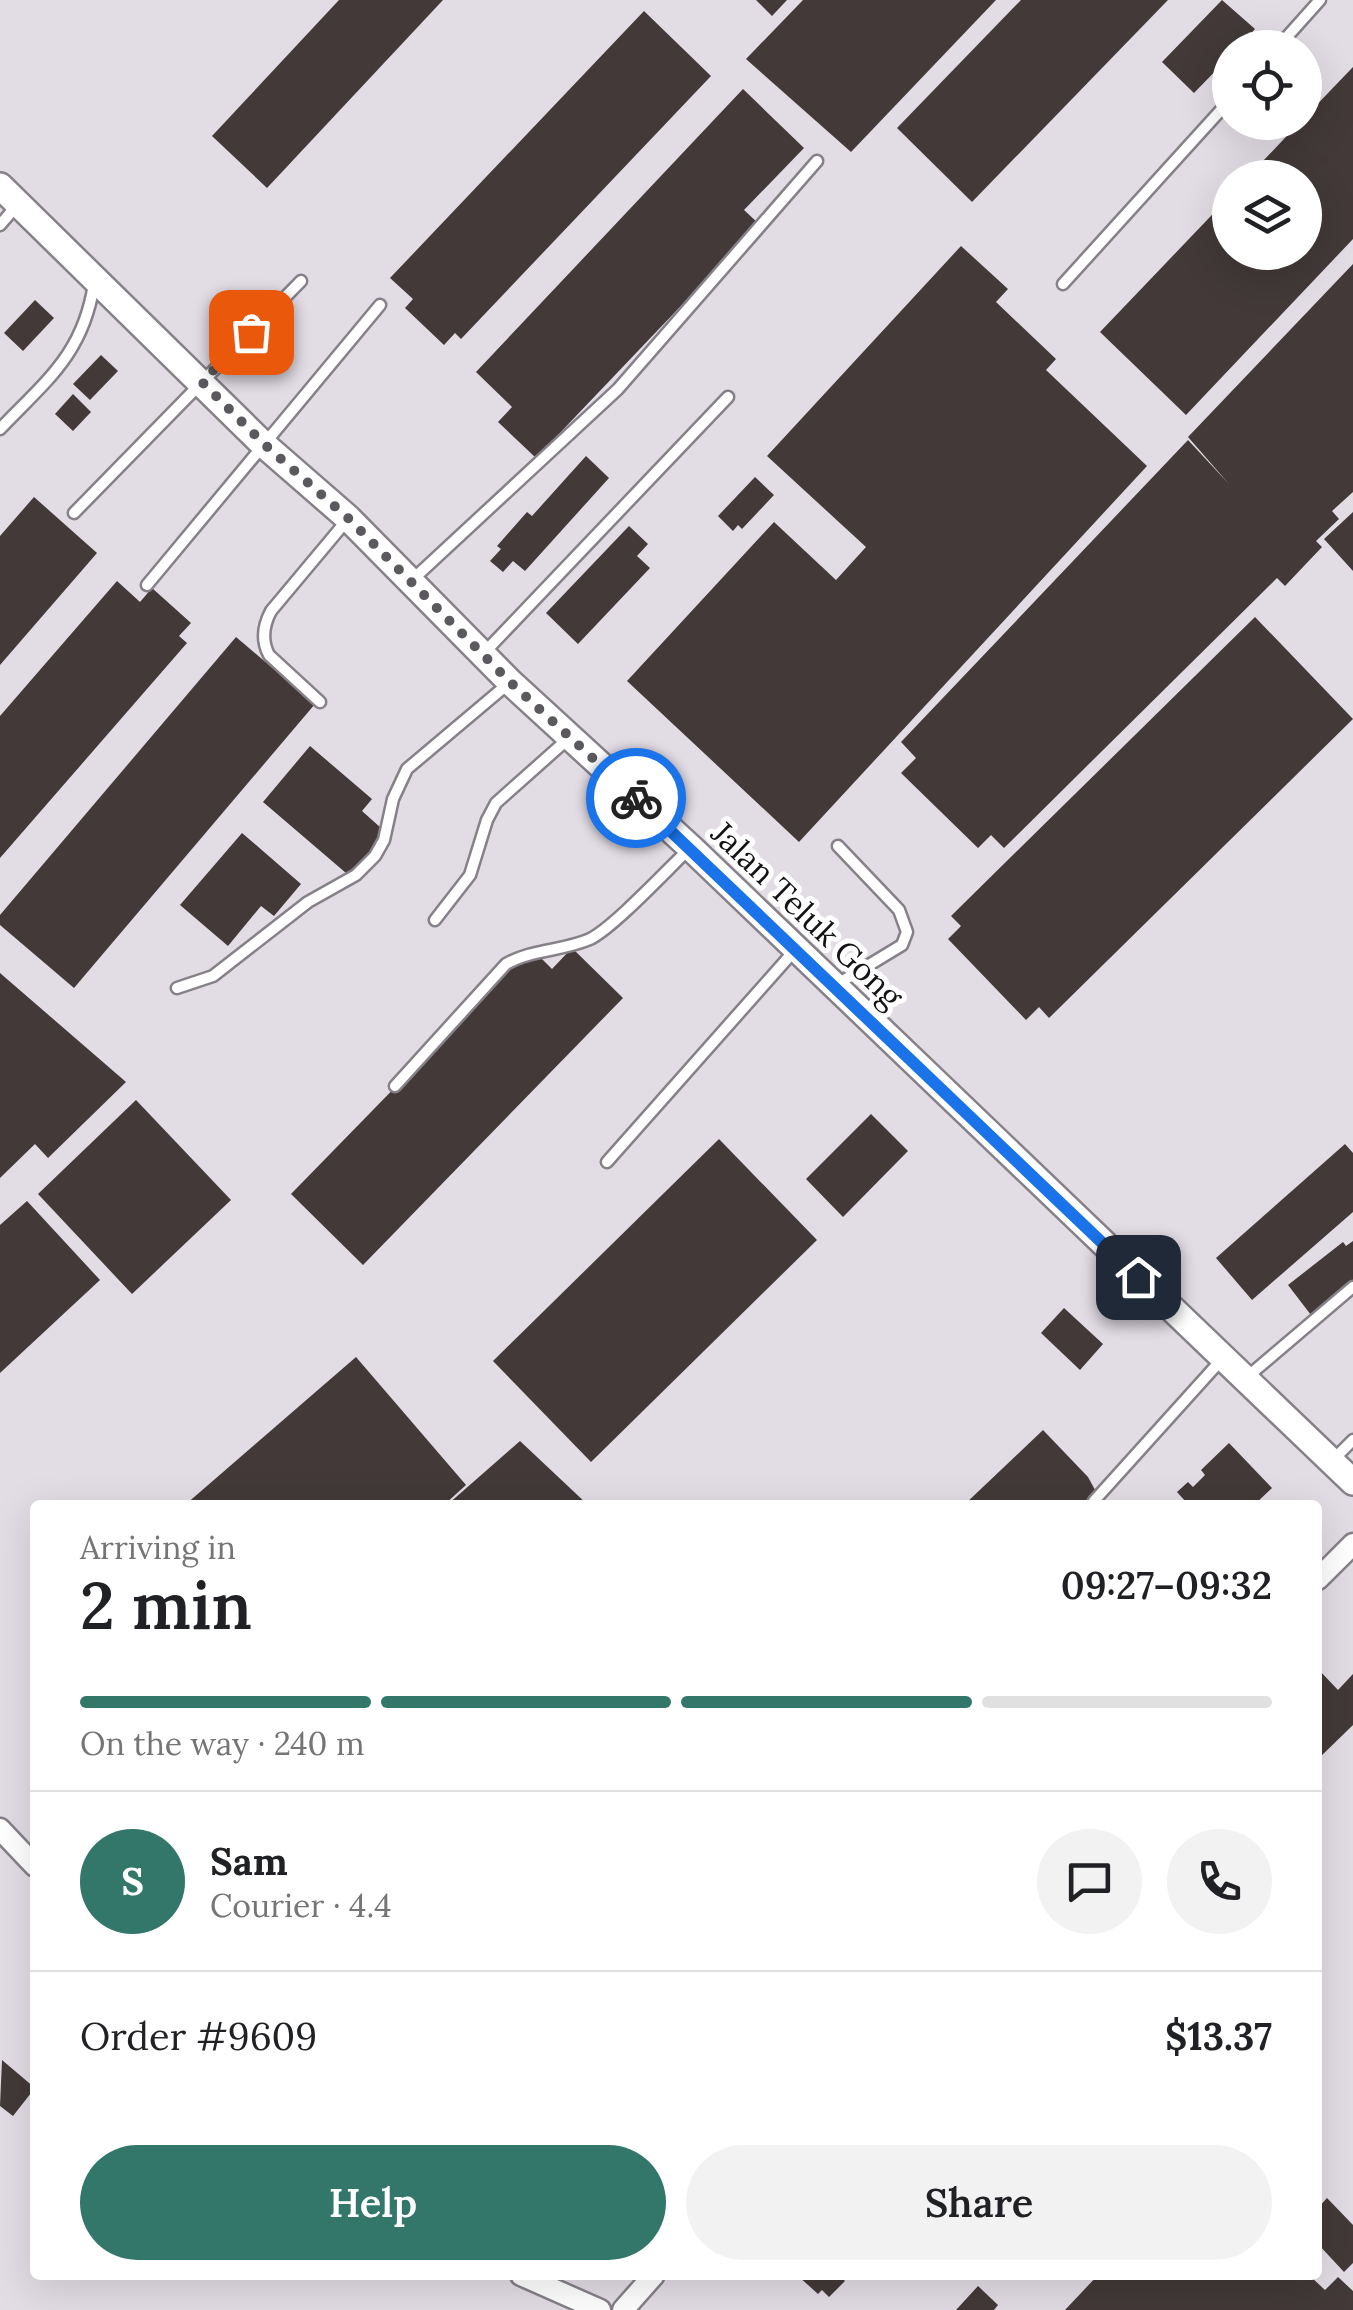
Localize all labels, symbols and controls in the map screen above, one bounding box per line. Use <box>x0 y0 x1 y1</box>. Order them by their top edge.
map controls <box>1212 30 1322 270</box>
button: locate <box>1212 30 1322 140</box>
button: layers <box>1212 160 1322 270</box>
pin <box>209 290 294 375</box>
icon: bag <box>224 305 279 360</box>
courier <box>586 748 686 848</box>
icon: bike <box>609 771 664 826</box>
street label: Jalan Teluk Gong <box>702 812 913 1017</box>
pin <box>1096 1235 1181 1320</box>
icon: home <box>1111 1250 1166 1305</box>
text: Arriving in <box>80 1527 236 1568</box>
text: 09:27–09:32 <box>1061 1561 1272 1609</box>
text: 2 min <box>80 1564 252 1647</box>
text: On the way · 240 m <box>80 1723 365 1764</box>
button: chat <box>1037 1829 1142 1934</box>
button: phone <box>1167 1829 1272 1934</box>
text: Sam <box>210 1837 288 1885</box>
text: S <box>121 1857 144 1905</box>
text: Courier · 4.4 <box>210 1885 392 1926</box>
text: Order #9609 <box>80 2012 317 2060</box>
text: $13.37 <box>1165 2012 1272 2060</box>
button: Help <box>80 2145 666 2260</box>
button: Share <box>686 2145 1272 2260</box>

